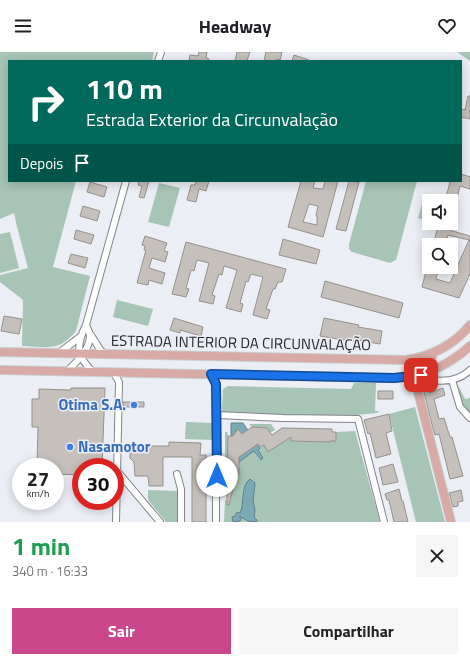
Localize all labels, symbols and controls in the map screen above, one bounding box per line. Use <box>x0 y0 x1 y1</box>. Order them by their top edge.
text: Headway <box>199 13 271 40</box>
icon: menu <box>12 15 34 37</box>
icon: heart <box>436 15 458 37</box>
text: 110 m <box>86 67 163 110</box>
icon: right <box>20 76 72 128</box>
text: Estrada Exterior da Circunvalação <box>86 106 338 133</box>
text: Depois <box>20 152 63 175</box>
icon: arrive <box>71 152 93 174</box>
map controls <box>422 194 458 274</box>
button: sound <box>422 194 458 230</box>
button: search <box>422 238 458 274</box>
street label: ESTRADA INTERIOR DA CIRCUNVALAÇÃO <box>111 329 371 356</box>
pin <box>404 358 438 392</box>
icon: arrive <box>410 364 432 386</box>
place label: Otima S.A. <box>58 393 126 416</box>
marker: Otima S.A. <box>129 400 139 410</box>
place label: Nasamotor <box>78 435 151 458</box>
marker: Nasamotor <box>65 442 75 452</box>
position arrow <box>196 455 238 497</box>
speed limit sign: 30 <box>72 458 124 510</box>
text: 27 <box>27 463 49 494</box>
text: km/h <box>27 486 49 501</box>
text: 1 min <box>12 528 70 564</box>
button: close <box>416 535 458 577</box>
text: 340 m · 16:33 <box>12 561 88 581</box>
button: Sair <box>12 608 231 654</box>
button: Compartilhar <box>239 608 458 654</box>

